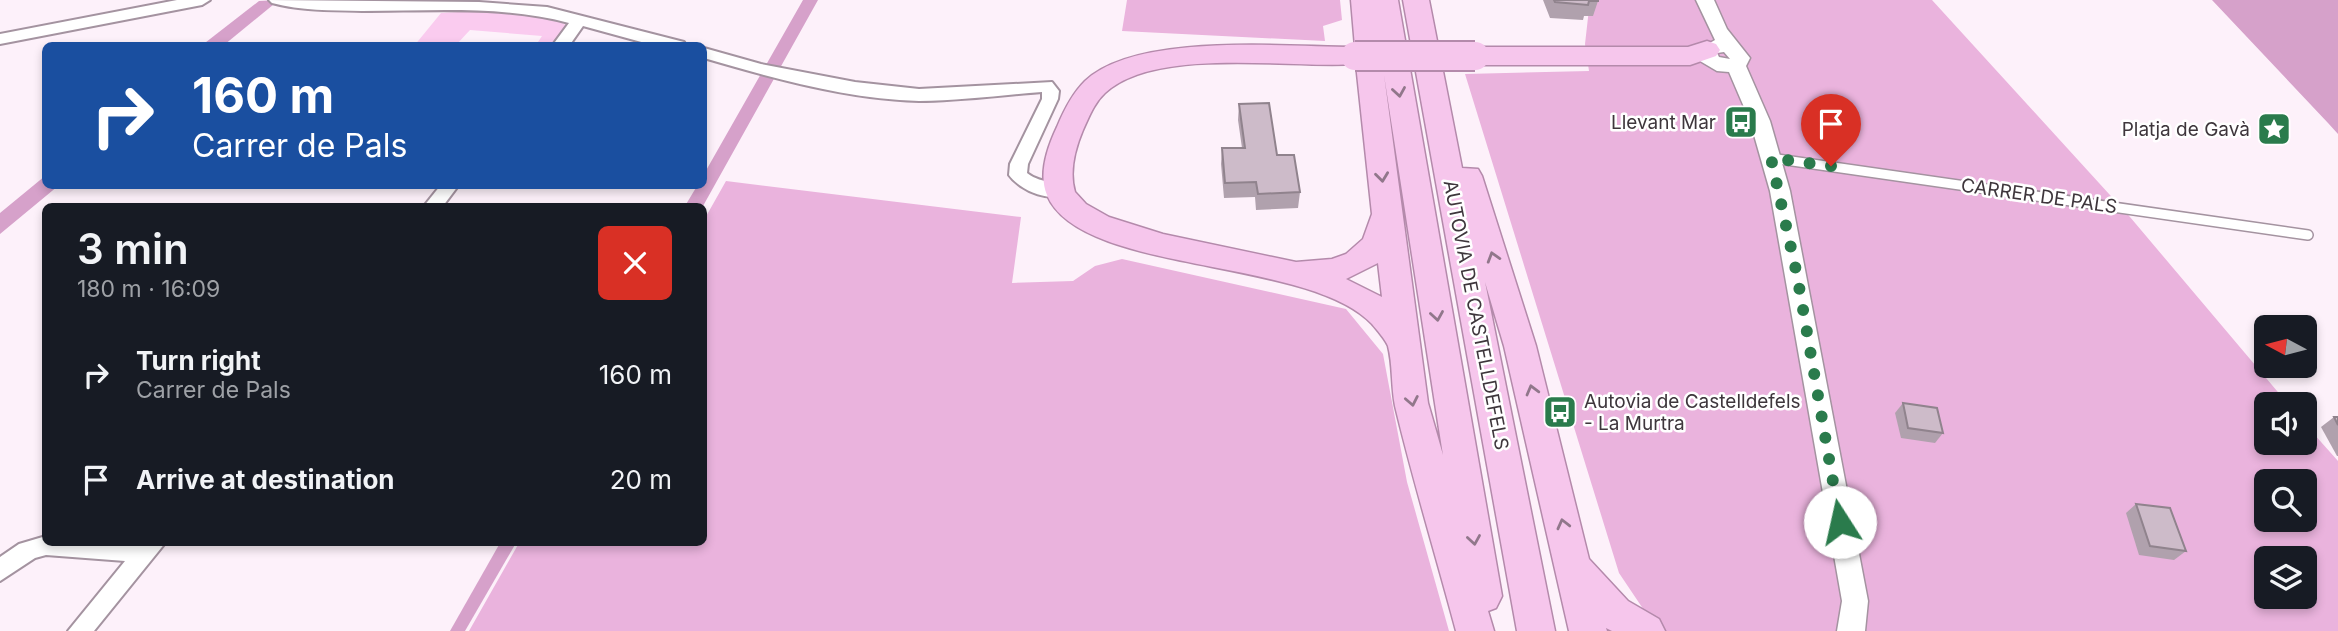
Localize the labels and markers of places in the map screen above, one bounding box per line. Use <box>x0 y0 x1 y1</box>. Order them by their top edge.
pin <box>1801 94 1861 166</box>
bus stop icon: Llevant Mar <box>1722 103 1760 141</box>
place icon: Platja de Gavà <box>2255 110 2293 148</box>
place label: Llevant Mar <box>1611 111 1716 134</box>
place label: Platja de Gavà <box>2122 118 2250 141</box>
place label: Autovia de Castelldefels - La Murtra <box>1584 390 1801 435</box>
bus stop icon: Autovia de Castelldefels - La Murtra <box>1541 393 1579 431</box>

